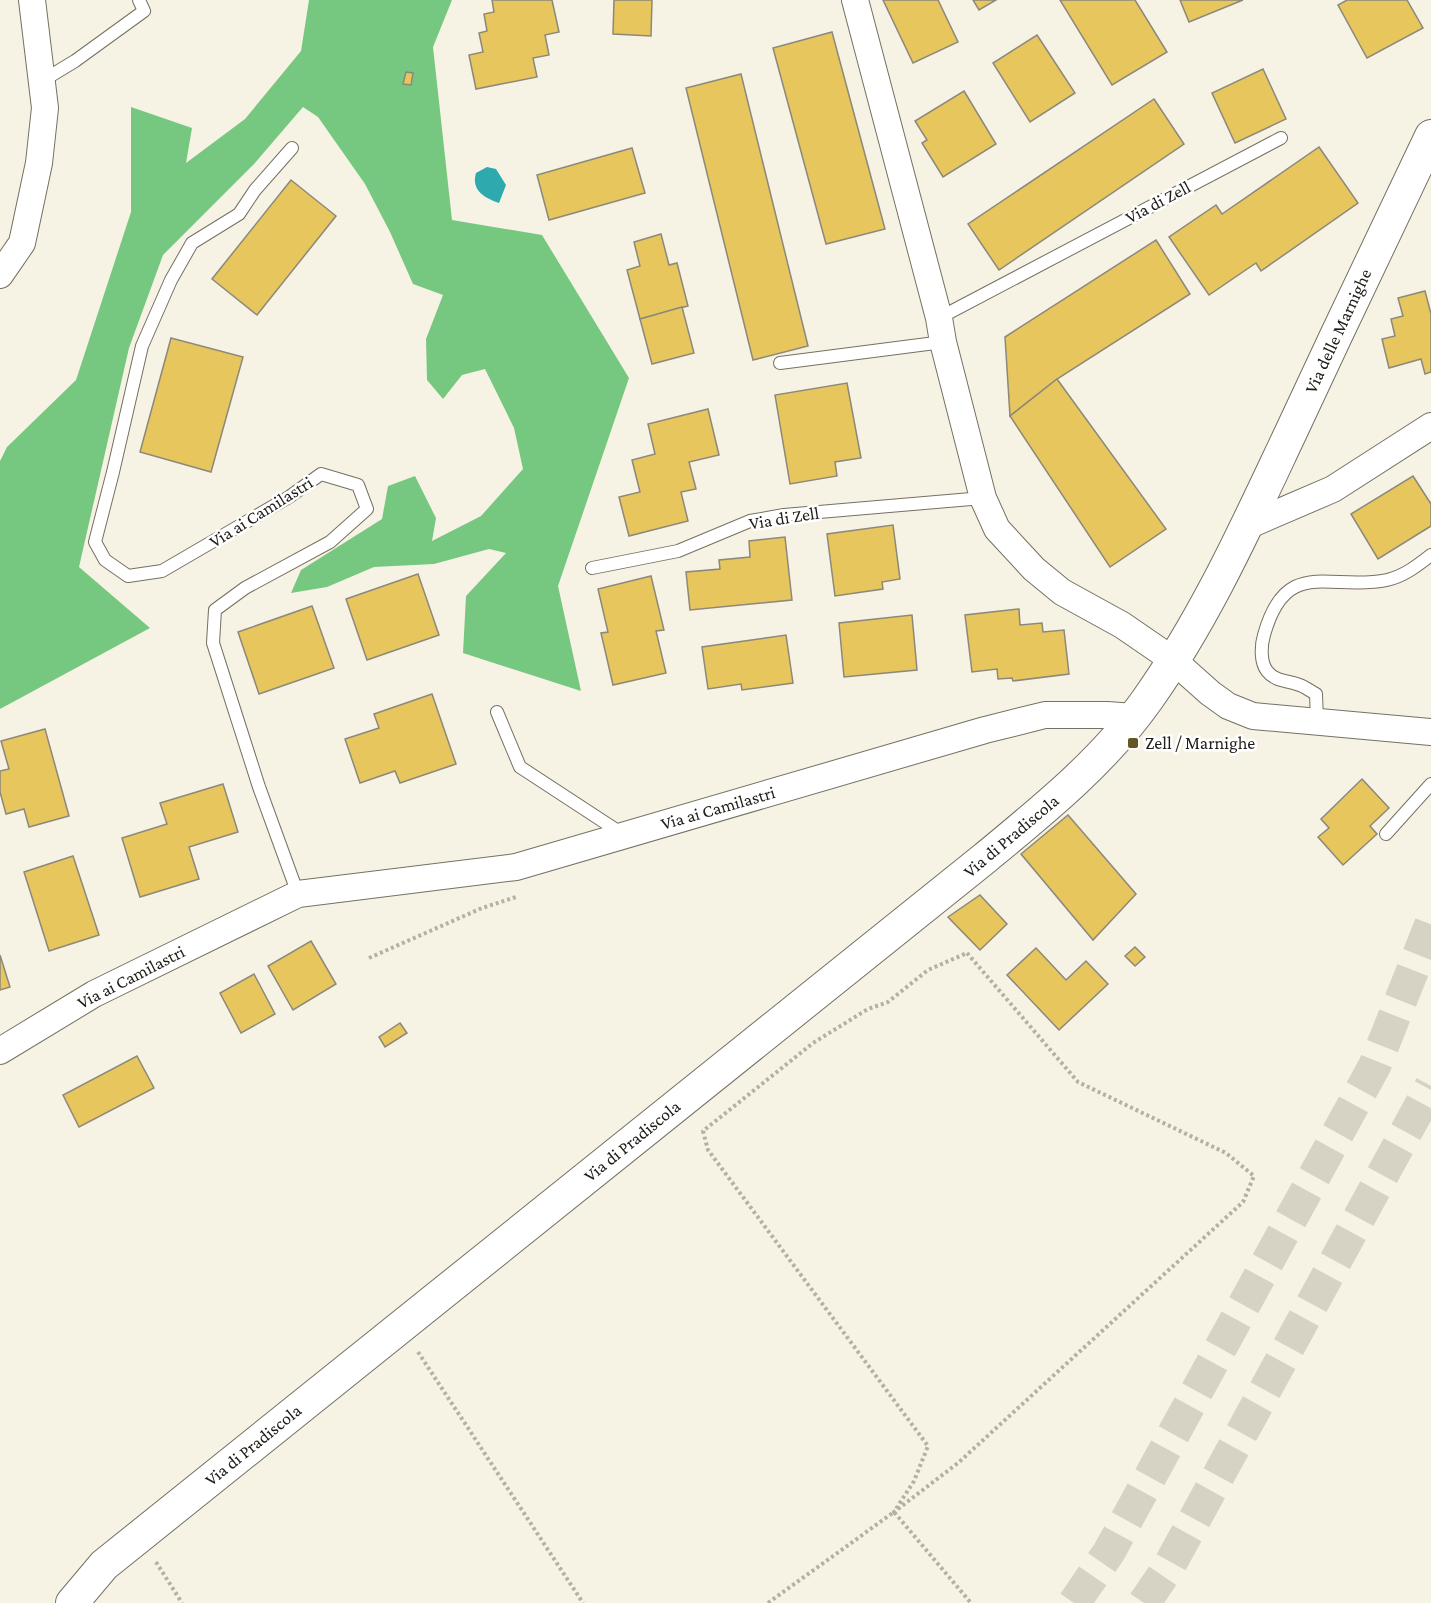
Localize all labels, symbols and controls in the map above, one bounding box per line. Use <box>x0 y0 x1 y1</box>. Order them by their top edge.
street label: Via di Zell <box>1122 176 1194 227</box>
street label: Via delle Marnighe <box>1300 266 1376 396</box>
street label: Via ai Camilastri <box>206 472 317 552</box>
street label: Via di Zell <box>748 503 821 533</box>
place label: Zell / Marnighe <box>1145 733 1255 753</box>
marker: Zell / Marnighe <box>1126 736 1140 750</box>
street label: Via ai Camilastri <box>658 782 778 834</box>
street label: Via di Pradiscola <box>959 790 1063 882</box>
street label: Via ai Camilastri <box>74 941 188 1013</box>
street label: Via di Pradiscola <box>580 1096 684 1186</box>
street label: Via di Pradiscola <box>201 1400 305 1490</box>

